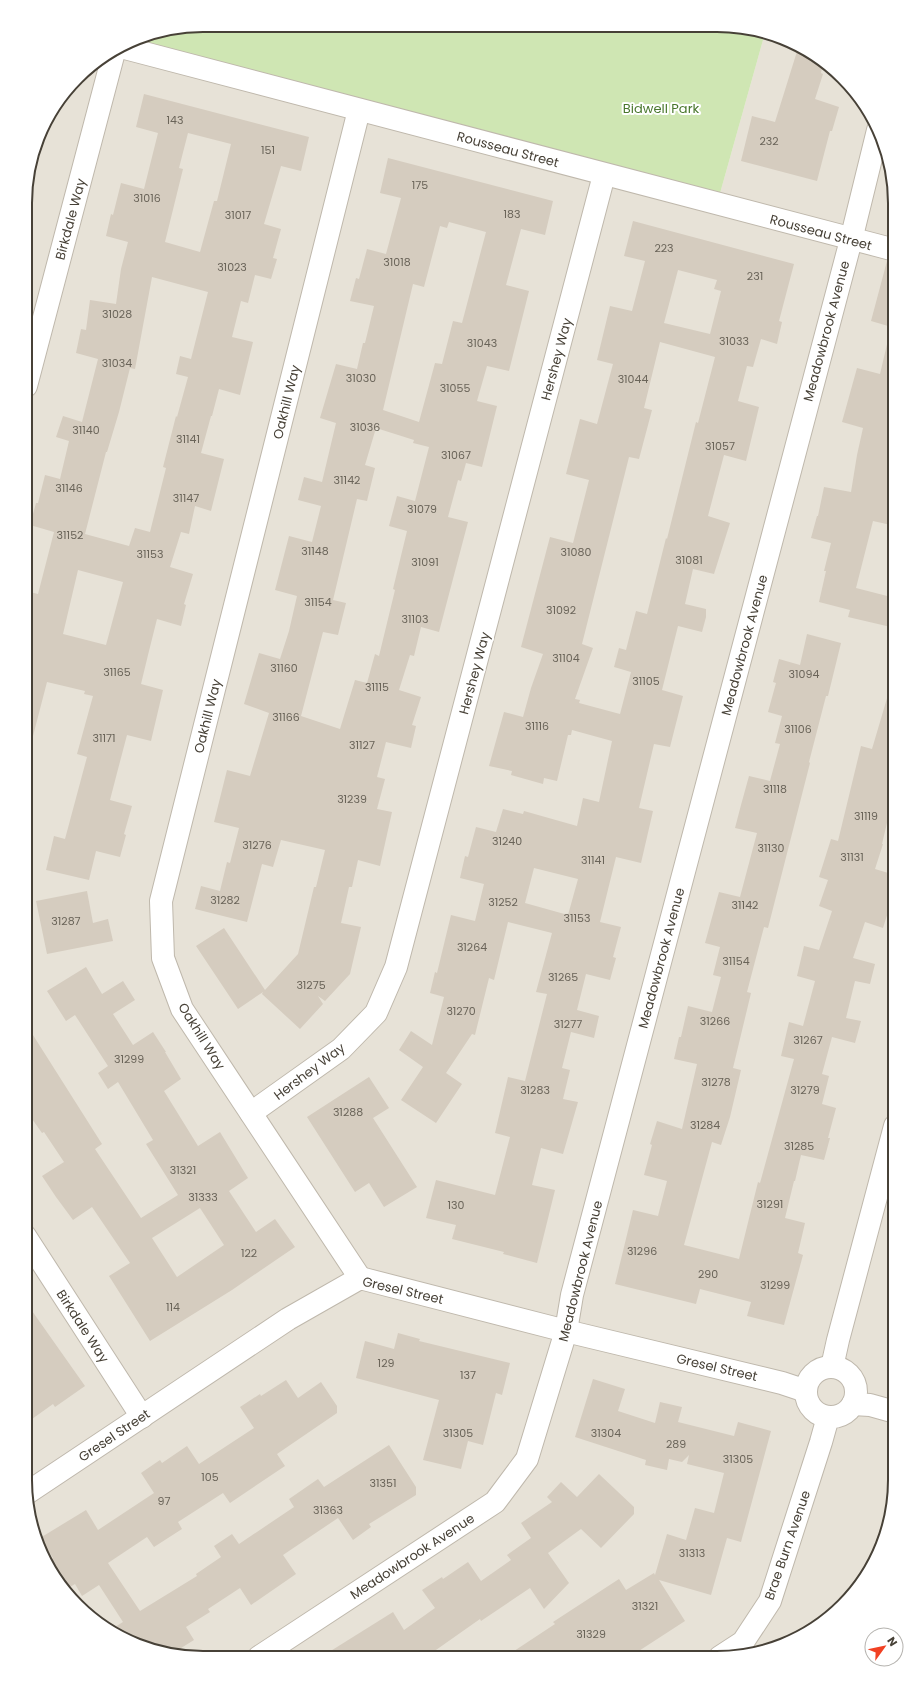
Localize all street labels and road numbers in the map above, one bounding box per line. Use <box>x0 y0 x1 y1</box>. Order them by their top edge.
street label: Rousseau Street <box>455 127 561 172</box>
street label: Birkdale Way <box>50 176 91 262</box>
street label: Rousseau Street <box>768 210 874 255</box>
street label: Meadowbrook Avenue <box>799 259 854 404</box>
street label: Hershey Way <box>536 315 577 402</box>
street label: Oakhill Way <box>268 362 305 441</box>
street label: Meadowbrook Avenue <box>717 573 772 718</box>
street label: Hershey Way <box>454 629 495 716</box>
street label: Oakhill Way <box>189 676 226 755</box>
street label: Meadowbrook Avenue <box>634 886 689 1031</box>
street label: Oakhill Way <box>173 999 230 1074</box>
street label: Hershey Way <box>270 1038 349 1104</box>
street label: Meadowbrook Avenue <box>554 1198 607 1344</box>
street label: Gresel Street <box>361 1272 446 1309</box>
street label: Birkdale Way <box>52 1286 114 1367</box>
street label: Gresel Street <box>675 1349 760 1386</box>
street label: Gresel Street <box>75 1404 154 1466</box>
street label: Brae Burn Avenue <box>760 1488 815 1603</box>
street label: Meadowbrook Avenue <box>346 1509 478 1604</box>

